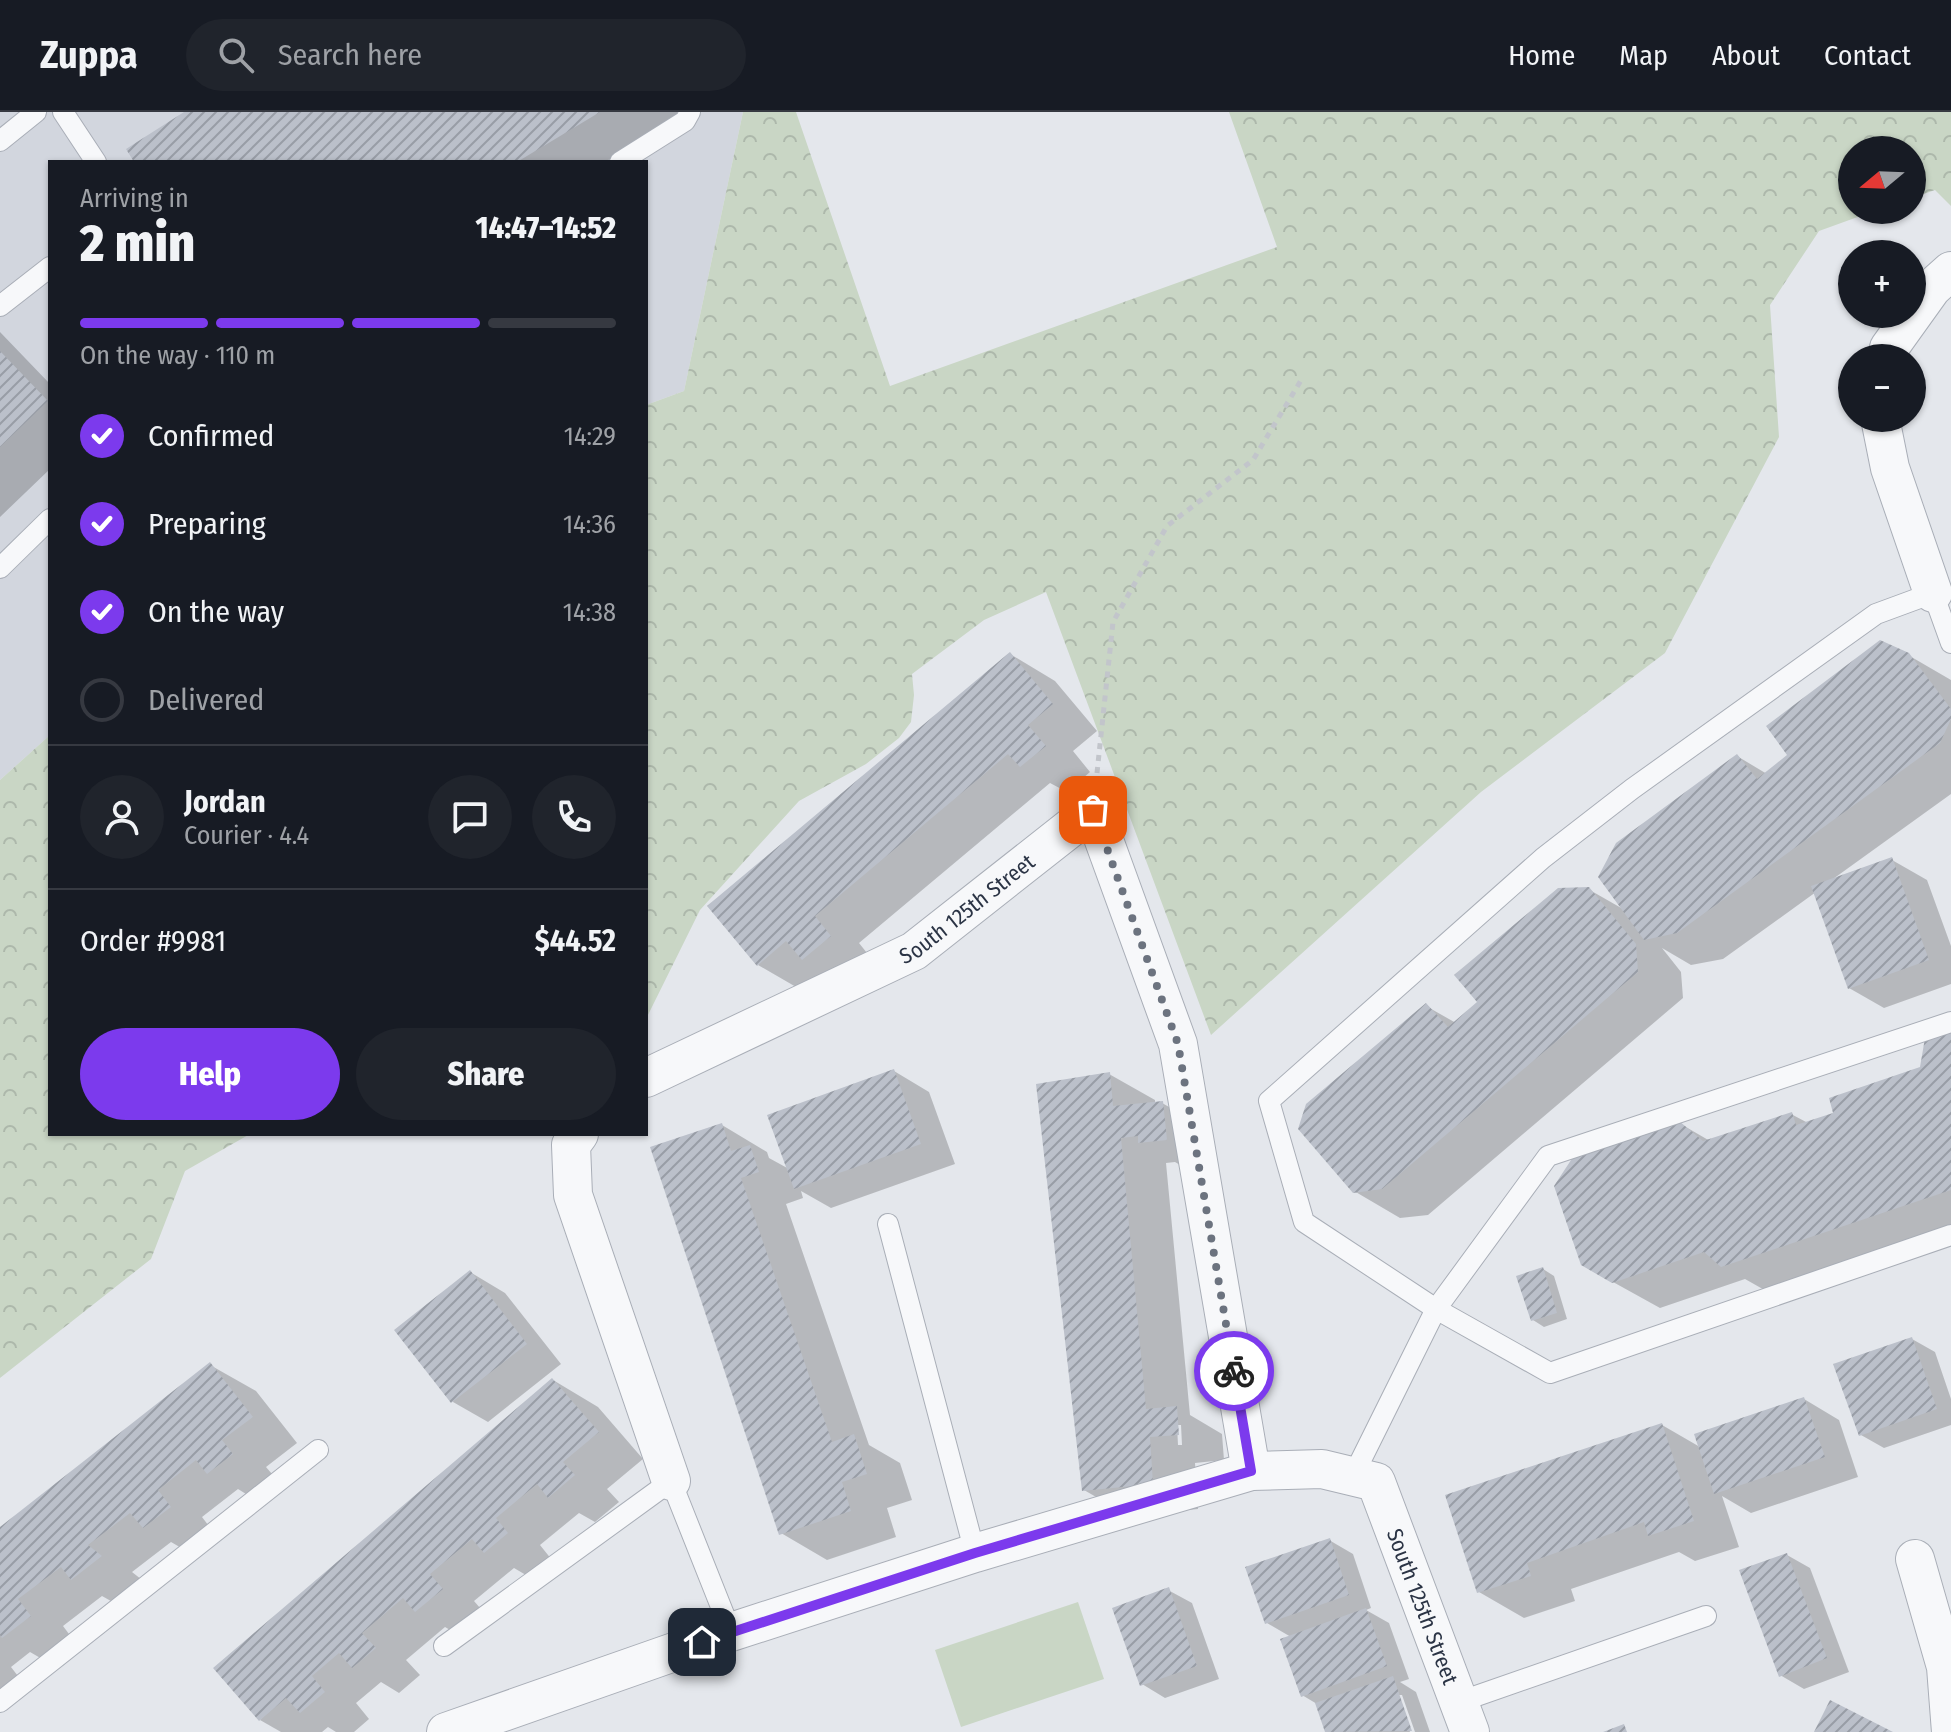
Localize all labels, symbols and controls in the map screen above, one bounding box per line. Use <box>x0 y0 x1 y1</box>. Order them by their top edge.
search box <box>186 19 746 91</box>
text: Zuppa <box>40 32 138 78</box>
icon: search <box>214 33 258 77</box>
text: Search here <box>278 37 422 73</box>
text: Home <box>1508 39 1575 72</box>
text: Map <box>1619 39 1668 72</box>
text: About <box>1712 39 1780 72</box>
text: Contact <box>1824 39 1911 72</box>
north arrow <box>1838 136 1926 224</box>
map controls <box>1838 136 1926 432</box>
text: Arriving in <box>80 183 189 214</box>
text: 14:47–14:52 <box>476 210 616 246</box>
text: 2 min <box>80 212 195 275</box>
button: + <box>1838 240 1926 328</box>
text: On the way · 110 m <box>80 340 275 371</box>
button: − <box>1838 344 1926 432</box>
icon: check <box>80 414 124 458</box>
text: Confirmed <box>148 418 274 454</box>
text: 14:29 <box>564 421 616 452</box>
icon: check <box>80 502 124 546</box>
text: Preparing <box>148 506 266 542</box>
text: 14:36 <box>563 509 616 540</box>
icon: check <box>80 590 124 634</box>
text: On the way <box>148 594 284 630</box>
text: 14:38 <box>563 597 616 628</box>
text: Delivered <box>148 682 264 718</box>
button: person <box>80 775 164 859</box>
button: chat <box>428 775 512 859</box>
button: phone <box>532 775 616 859</box>
pin <box>1059 776 1127 844</box>
text: Jordan <box>184 784 266 820</box>
icon: bag <box>1071 788 1115 832</box>
text: Courier · 4.4 <box>184 820 309 851</box>
street label: South 125th Street <box>895 848 1041 970</box>
text: Order #9981 <box>80 923 226 959</box>
text: $44.52 <box>535 923 616 959</box>
button: Help <box>80 1028 340 1120</box>
button: Share <box>356 1028 616 1120</box>
courier <box>1194 1331 1274 1411</box>
icon: bike <box>1212 1349 1256 1393</box>
street label: South 125th Street <box>1381 1525 1464 1689</box>
pin <box>668 1608 736 1676</box>
icon: home <box>680 1620 724 1664</box>

